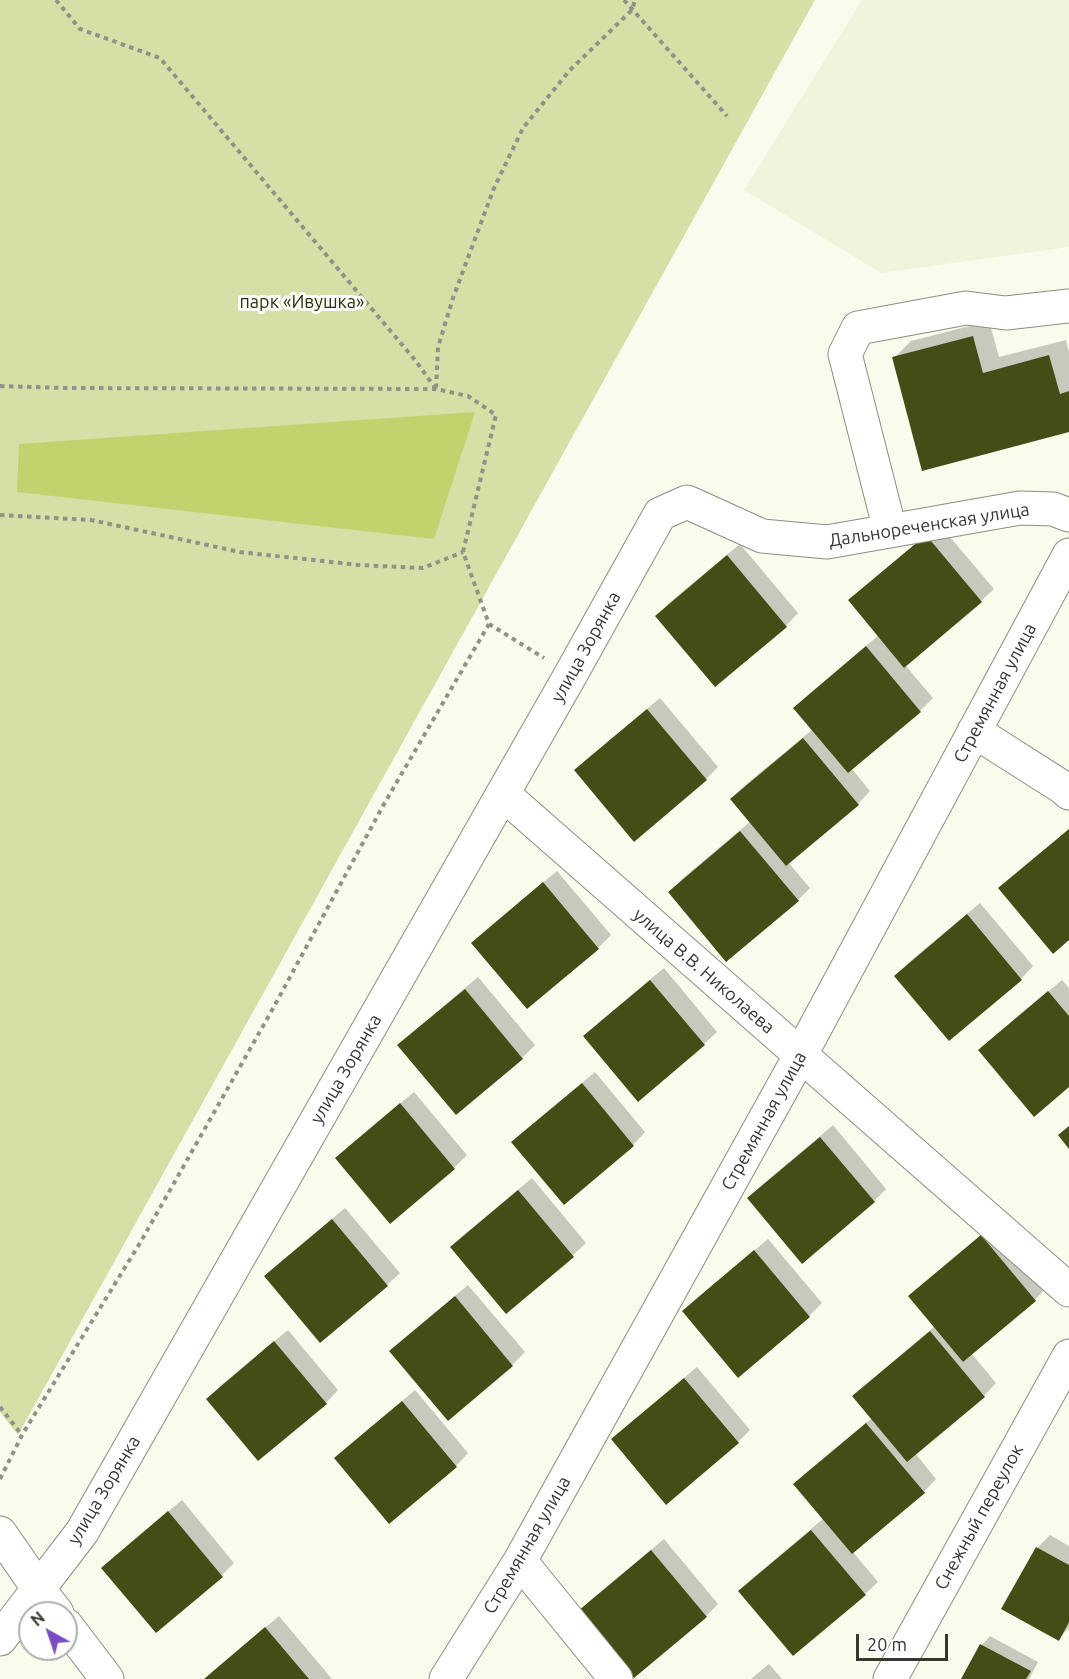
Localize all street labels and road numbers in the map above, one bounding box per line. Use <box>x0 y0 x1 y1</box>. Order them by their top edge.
street label: Дальнореченская улица <box>827 498 1031 552</box>
street label: улица Зорянка <box>547 588 625 706</box>
street label: Стремянная улица <box>949 619 1041 767</box>
street label: улица В.В. Николаева <box>629 904 779 1038</box>
street label: улица Зорянка <box>306 1010 386 1128</box>
street label: Стремянная улица <box>717 1048 811 1194</box>
street label: улица Зорянка <box>63 1432 145 1548</box>
street label: Снежный переулок <box>930 1441 1028 1593</box>
street label: Стремянная улица <box>479 1472 575 1618</box>

